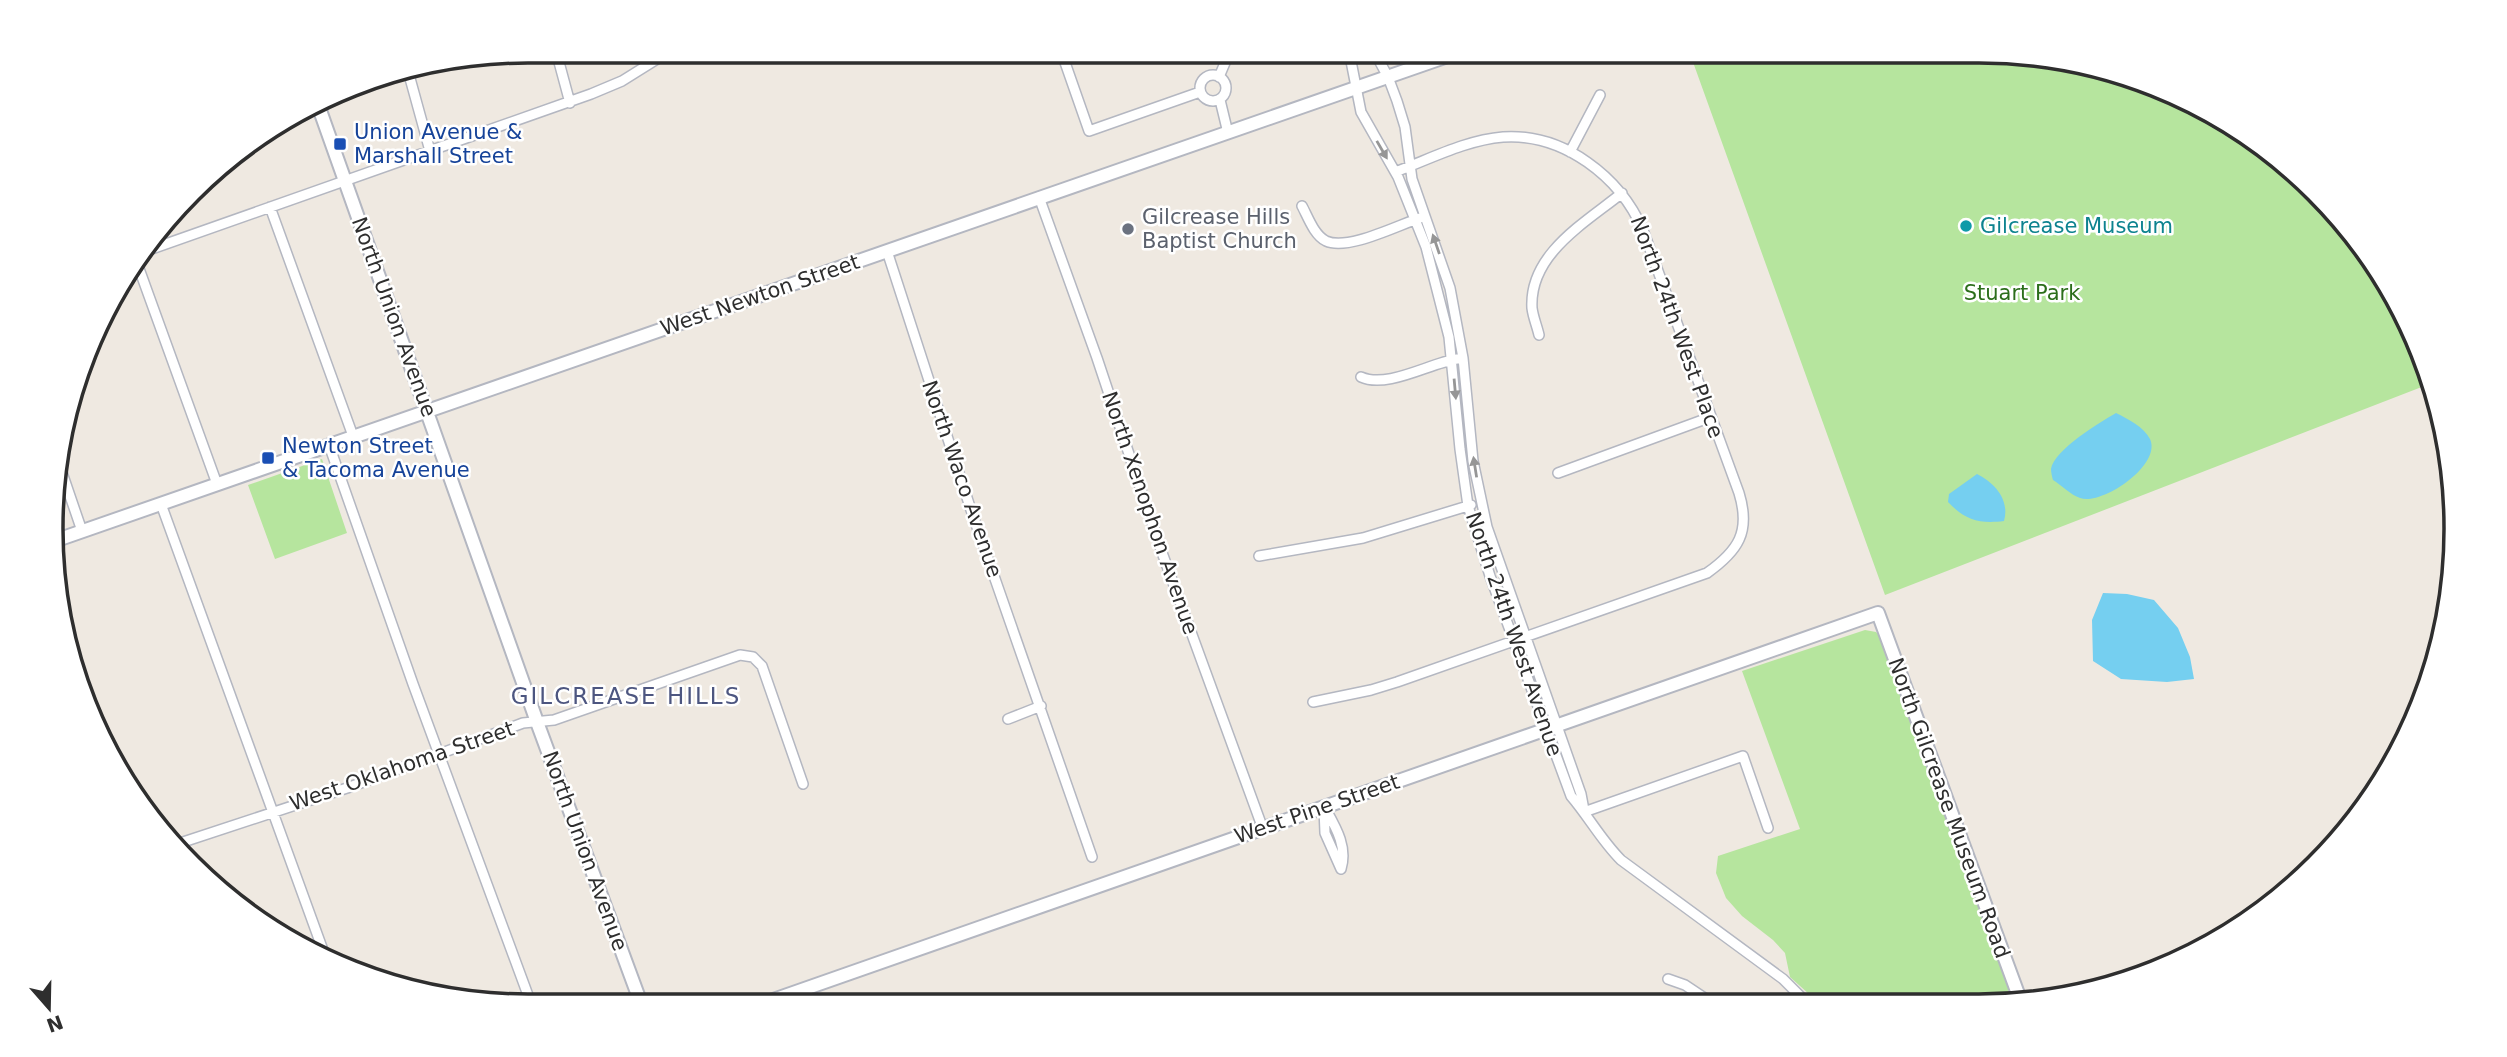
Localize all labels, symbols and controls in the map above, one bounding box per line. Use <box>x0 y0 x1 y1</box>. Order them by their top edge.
place label: Union Avenue & Marshall Street <box>354 120 522 168</box>
marker: Union Avenue & Marshall Street <box>332 136 348 152</box>
one-way arrow <box>1376 140 1388 160</box>
place label: Gilcrease Hills Baptist Church <box>1142 205 1297 253</box>
street label: North 24th West Place <box>1626 213 1728 441</box>
street label: North Union Avenue <box>347 214 441 420</box>
place label: Gilcrease Museum <box>1980 214 2173 238</box>
marker: Gilcrease Museum <box>1958 218 1974 234</box>
marker: Gilcrease Hills Baptist Church <box>1120 221 1136 237</box>
one-way arrow <box>1430 233 1441 254</box>
street label: West Newton Street <box>657 250 863 340</box>
park label: Stuart Park <box>1964 281 2081 305</box>
street label: North Waco Avenue <box>917 377 1007 581</box>
one-way arrow <box>1450 378 1461 400</box>
street label: North Xenophon Avenue <box>1097 388 1203 638</box>
place label: Newton Street & Tacoma Avenue <box>282 434 470 482</box>
marker: Newton Street & Tacoma Avenue <box>260 450 276 466</box>
one-way arrow <box>1469 456 1480 478</box>
street label: North 24th West Avenue <box>1461 509 1567 759</box>
street label: North Gilcrease Museum Road <box>1883 655 2015 961</box>
district label: GILCREASE HILLS <box>511 683 741 709</box>
street label: West Oklahoma Street <box>287 716 517 816</box>
street label: North Union Avenue <box>538 748 632 954</box>
street label: West Pine Street <box>1231 769 1403 849</box>
north arrow <box>14 973 84 1043</box>
text: N <box>44 1011 66 1037</box>

